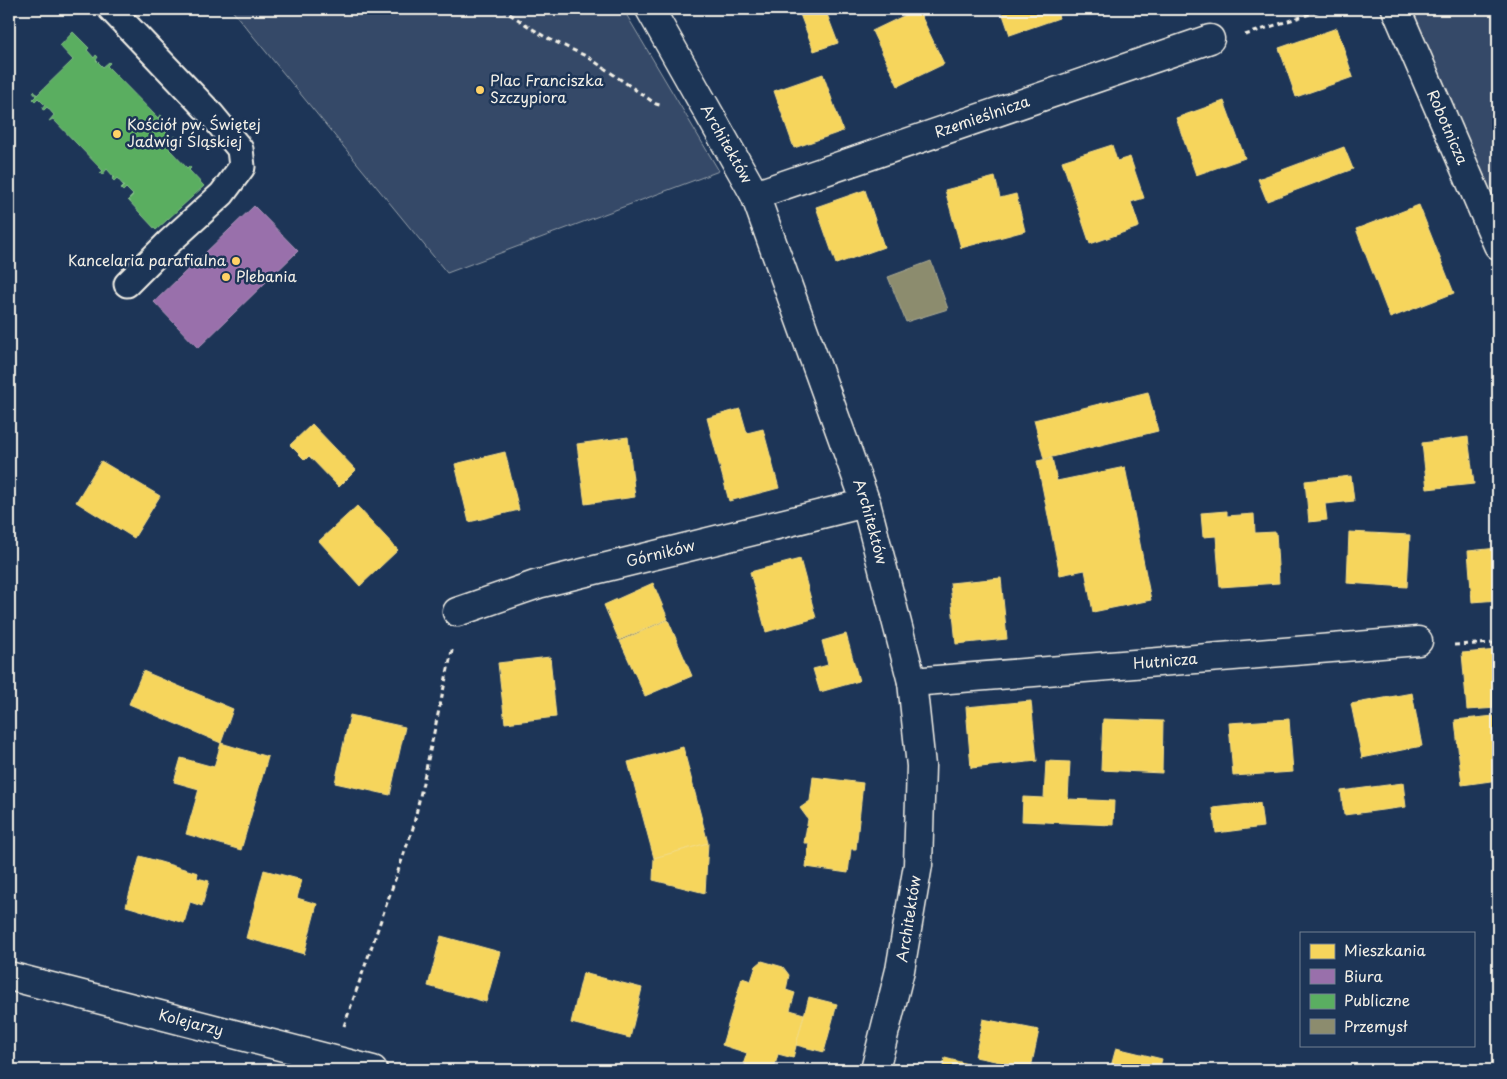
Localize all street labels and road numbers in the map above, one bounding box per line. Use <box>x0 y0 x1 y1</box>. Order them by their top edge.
street label: Robotnicza <box>1422 86 1475 168</box>
street label: Rzemieślnicza <box>931 89 1033 143</box>
street label: Architektów <box>696 99 759 187</box>
street label: Architektów <box>848 475 894 567</box>
street label: Górników <box>623 533 698 572</box>
street label: Hutnicza <box>1132 646 1199 674</box>
street label: Architektów <box>889 873 926 964</box>
street label: Kolejarzy <box>157 1002 226 1041</box>

